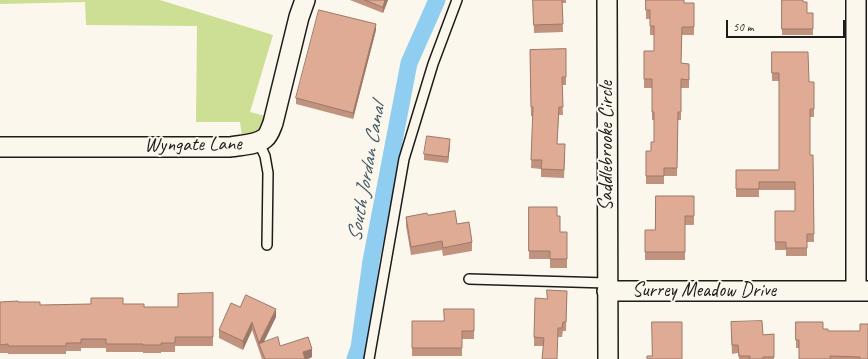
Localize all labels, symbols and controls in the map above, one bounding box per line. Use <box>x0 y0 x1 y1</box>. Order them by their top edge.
scale bar <box>728 12 847 38</box>
text: 50 m <box>733 19 753 35</box>
street label: Saddlebrooke Circle <box>595 81 619 211</box>
water label: South Jordan Canal <box>342 102 392 244</box>
street label: Wyngate Lane <box>144 132 242 158</box>
street label: Surrey Meadow Drive <box>632 279 776 303</box>

